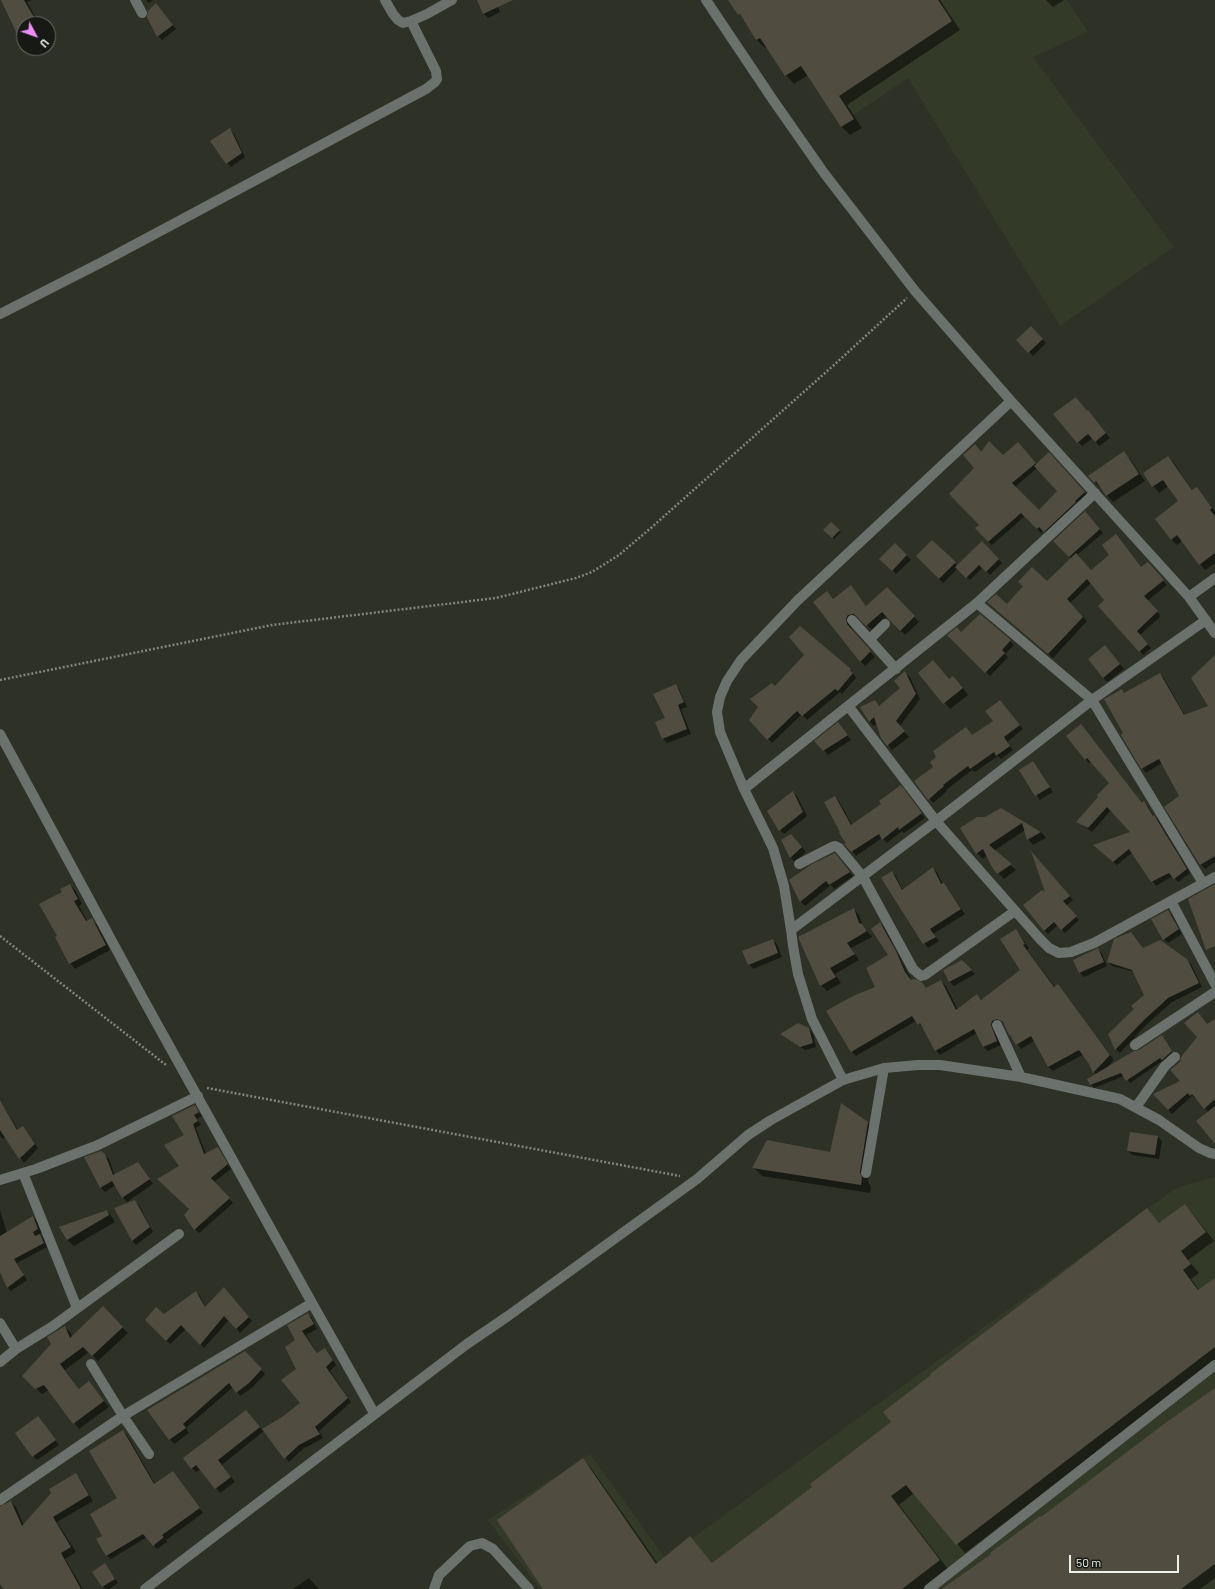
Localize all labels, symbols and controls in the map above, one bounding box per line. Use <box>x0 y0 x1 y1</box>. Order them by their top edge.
north arrow <box>16 16 56 56</box>
text: U <box>38 37 52 50</box>
scale bar <box>1071 1547 1181 1573</box>
text: 50 m <box>1076 1555 1101 1569</box>

